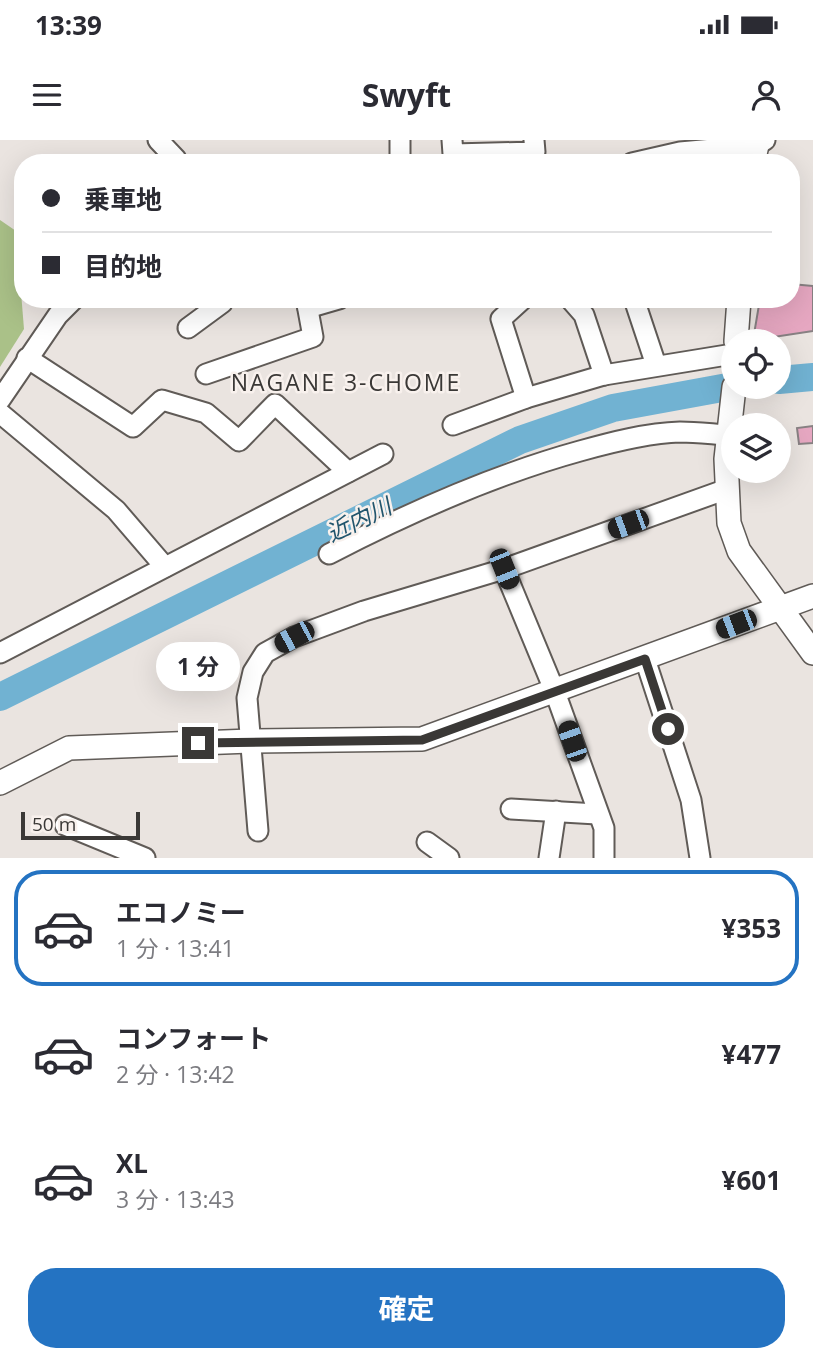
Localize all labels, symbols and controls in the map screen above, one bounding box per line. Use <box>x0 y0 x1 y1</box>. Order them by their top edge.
text: 13:39 <box>35 7 102 43</box>
text: Swyft <box>362 73 451 116</box>
icon: menu <box>28 76 66 114</box>
icon: person <box>747 76 785 114</box>
text: 乗車地 <box>84 181 162 217</box>
text: 目的地 <box>84 248 162 284</box>
map controls <box>721 329 791 483</box>
button: locate <box>721 329 791 399</box>
district label: NAGANE 3-CHOME <box>231 366 461 398</box>
button: layers <box>721 413 791 483</box>
water label: 近内川 <box>321 488 399 549</box>
car <box>605 507 652 541</box>
car <box>487 546 522 592</box>
car <box>713 607 760 641</box>
car <box>271 618 318 656</box>
callout: 1 分 <box>156 642 240 690</box>
text: 1 分 <box>177 650 219 682</box>
route start <box>652 713 684 745</box>
car <box>556 718 589 764</box>
route end <box>182 727 214 759</box>
scale bar <box>21 809 140 841</box>
text: 50 m <box>32 811 76 837</box>
text: エコノミー <box>116 894 246 930</box>
icon: car <box>32 897 95 960</box>
text: ¥353 <box>722 910 781 946</box>
text: 1 分 · 13:41 <box>116 932 235 964</box>
text: コンフォート <box>116 1020 271 1056</box>
icon: car <box>32 1023 95 1086</box>
text: ¥477 <box>722 1036 781 1072</box>
text: 2 分 · 13:42 <box>116 1058 235 1090</box>
text: XL <box>116 1145 148 1181</box>
icon: car <box>32 1149 95 1212</box>
text: ¥601 <box>722 1162 781 1198</box>
text: 3 分 · 13:43 <box>116 1183 235 1215</box>
button: 確定 <box>28 1268 785 1348</box>

